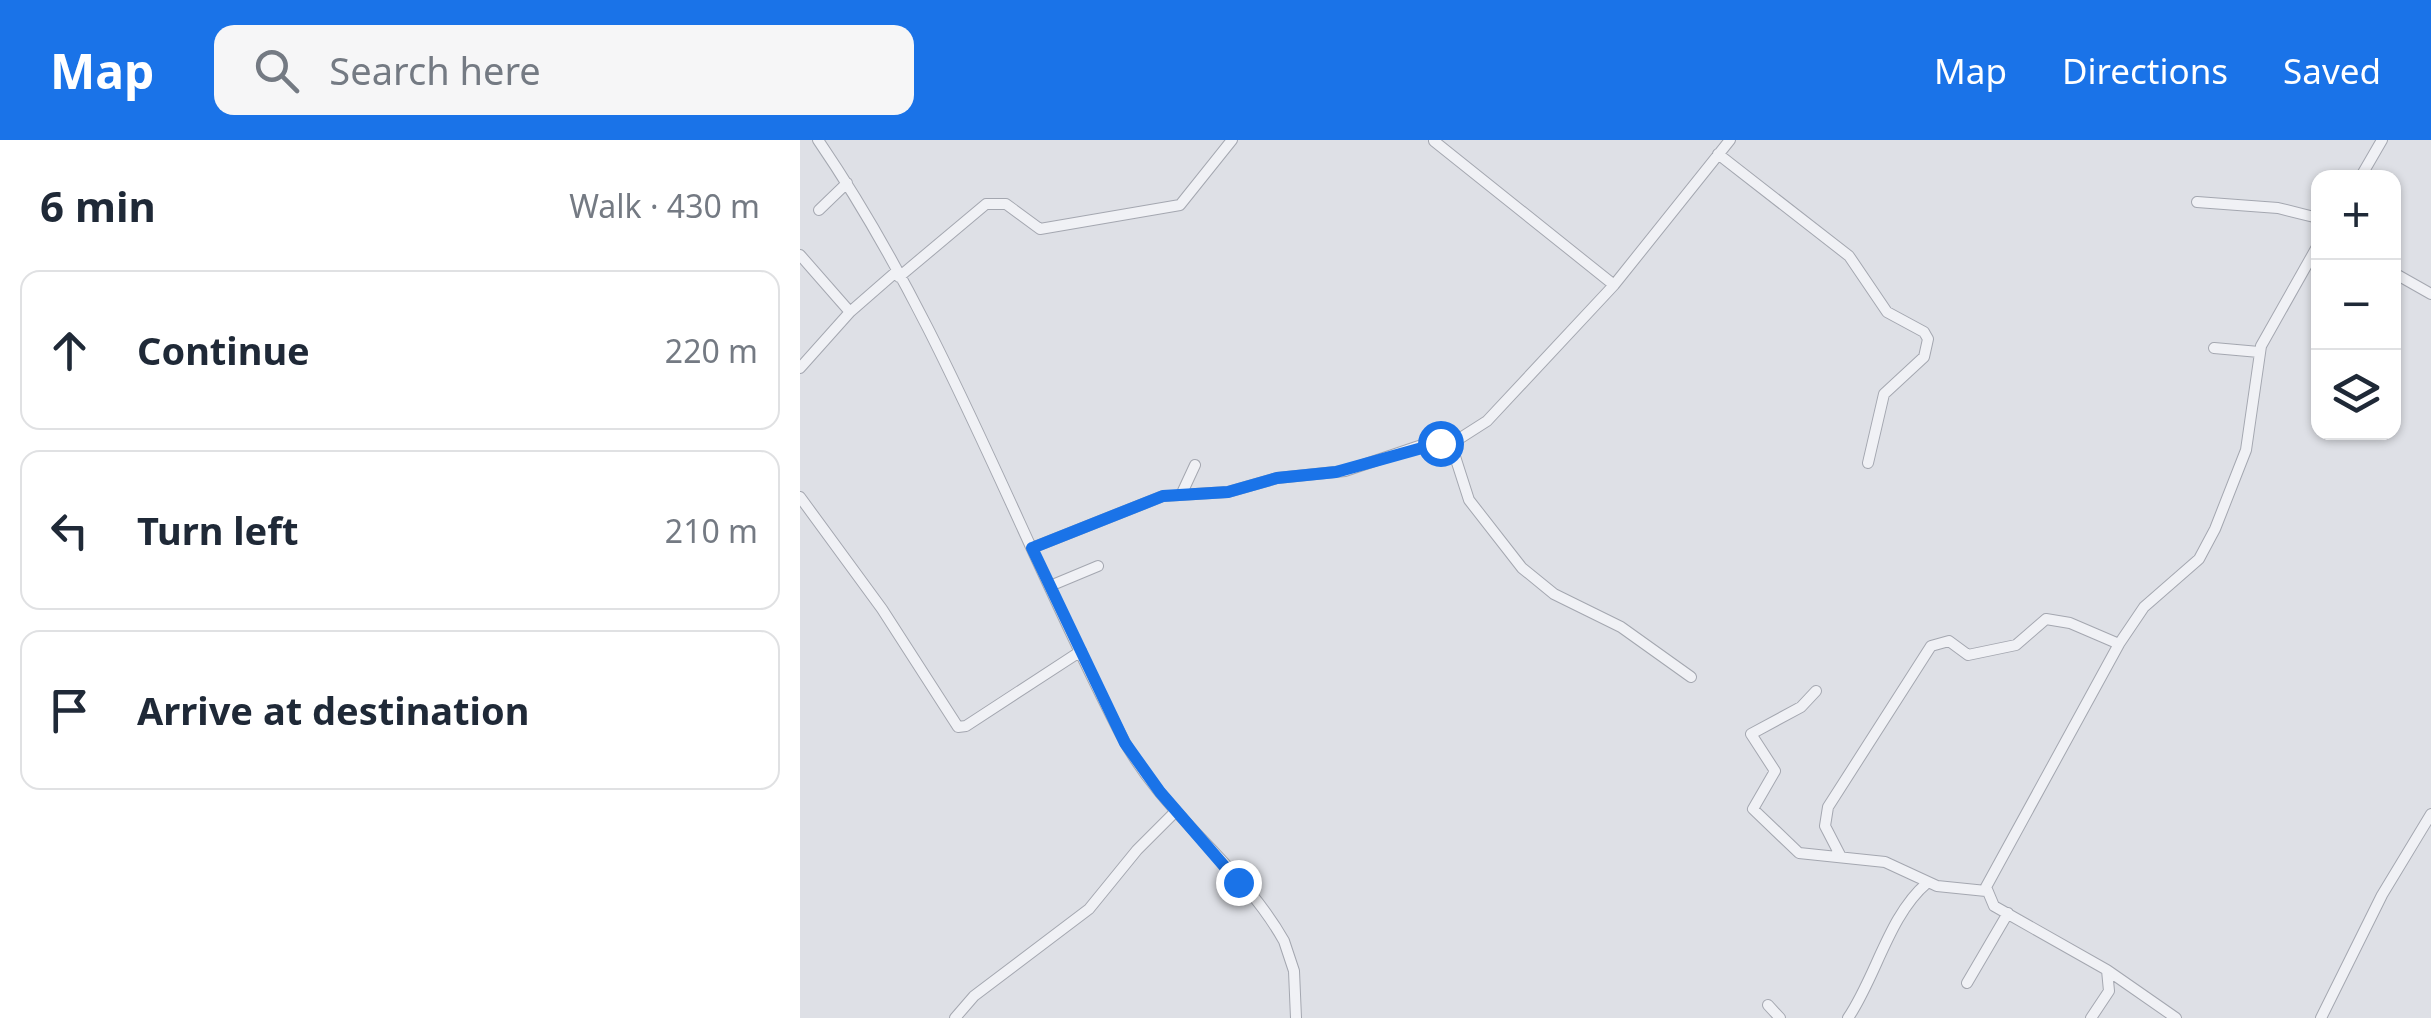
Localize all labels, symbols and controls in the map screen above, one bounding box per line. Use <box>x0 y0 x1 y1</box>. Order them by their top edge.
search box <box>214 25 914 115</box>
text: Map <box>50 38 154 103</box>
icon: search <box>249 43 304 98</box>
text: Search here <box>329 44 541 96</box>
text: Map <box>1934 47 2007 94</box>
text: Directions <box>2062 47 2228 94</box>
text: Saved <box>2283 47 2381 94</box>
map controls <box>2311 170 2401 440</box>
button: + <box>2311 170 2401 260</box>
text: 6 min <box>40 177 156 234</box>
text: Walk · 430 m <box>569 184 760 227</box>
button: − <box>2311 260 2401 350</box>
icon: ahead <box>42 323 97 378</box>
text: Continue <box>137 324 310 376</box>
text: 220 m <box>665 329 758 372</box>
button: layers <box>2311 350 2401 440</box>
route start <box>1418 421 1464 467</box>
icon: left <box>42 503 97 558</box>
text: Turn left <box>137 504 299 556</box>
text: 210 m <box>665 509 758 552</box>
icon: arrive <box>42 683 97 738</box>
text: Arrive at destination <box>137 684 529 736</box>
route end <box>1216 860 1262 906</box>

